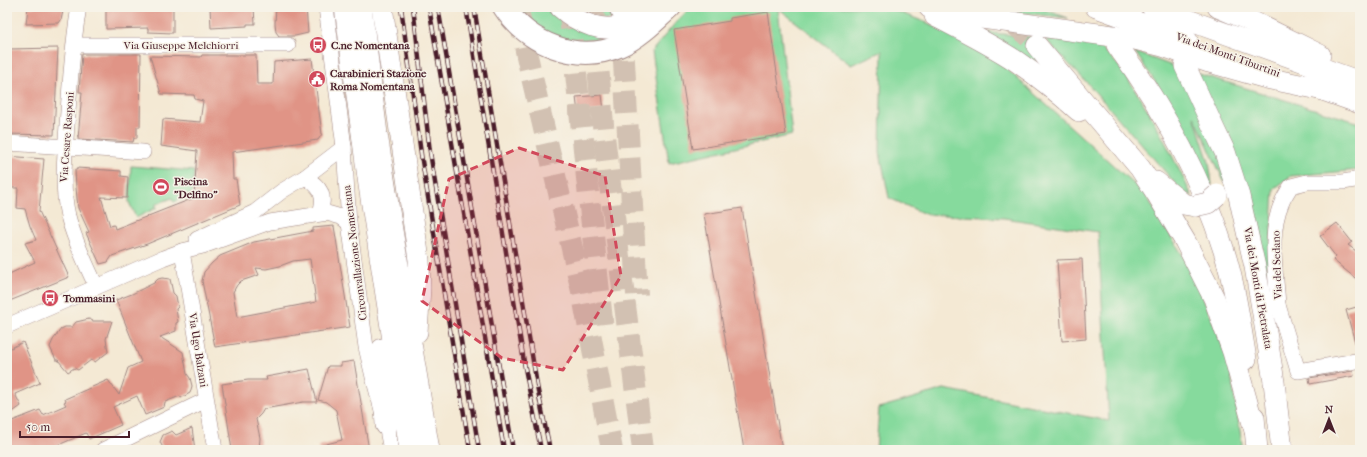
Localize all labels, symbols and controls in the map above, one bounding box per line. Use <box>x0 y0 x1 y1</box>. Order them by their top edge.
street label: Via dei Monti Tiburtini <box>1173 30 1283 80</box>
bus stop icon: C.ne Nomentana <box>308 35 328 55</box>
street label: Via Giuseppe Melchiorri <box>123 39 239 52</box>
place label: C.ne Nomentana <box>331 39 410 52</box>
place label: Carabinieri Stazione Roma Nomentana <box>330 67 427 93</box>
public building icon: Carabinieri Stazione Roma Nomentana <box>307 69 327 89</box>
street label: Via Cesare Rasponi <box>57 91 77 184</box>
place label: Piscina "Delfino" <box>174 175 218 201</box>
sports icon: Piscina "Delfino" <box>151 177 171 197</box>
street label: Circonvallazione Nomentana <box>340 184 370 321</box>
street label: Via dei Monti di Pietralata <box>1241 225 1275 351</box>
street label: Via del Sedano <box>1269 230 1285 301</box>
bus stop icon: Tommasini <box>40 288 60 308</box>
place label: Tommasini <box>62 292 116 305</box>
street label: Via Ugo Balzani <box>186 311 210 389</box>
north arrow <box>1309 399 1349 439</box>
text: N <box>1325 403 1334 416</box>
scale bar <box>20 413 129 439</box>
text: 50 m <box>26 420 50 434</box>

